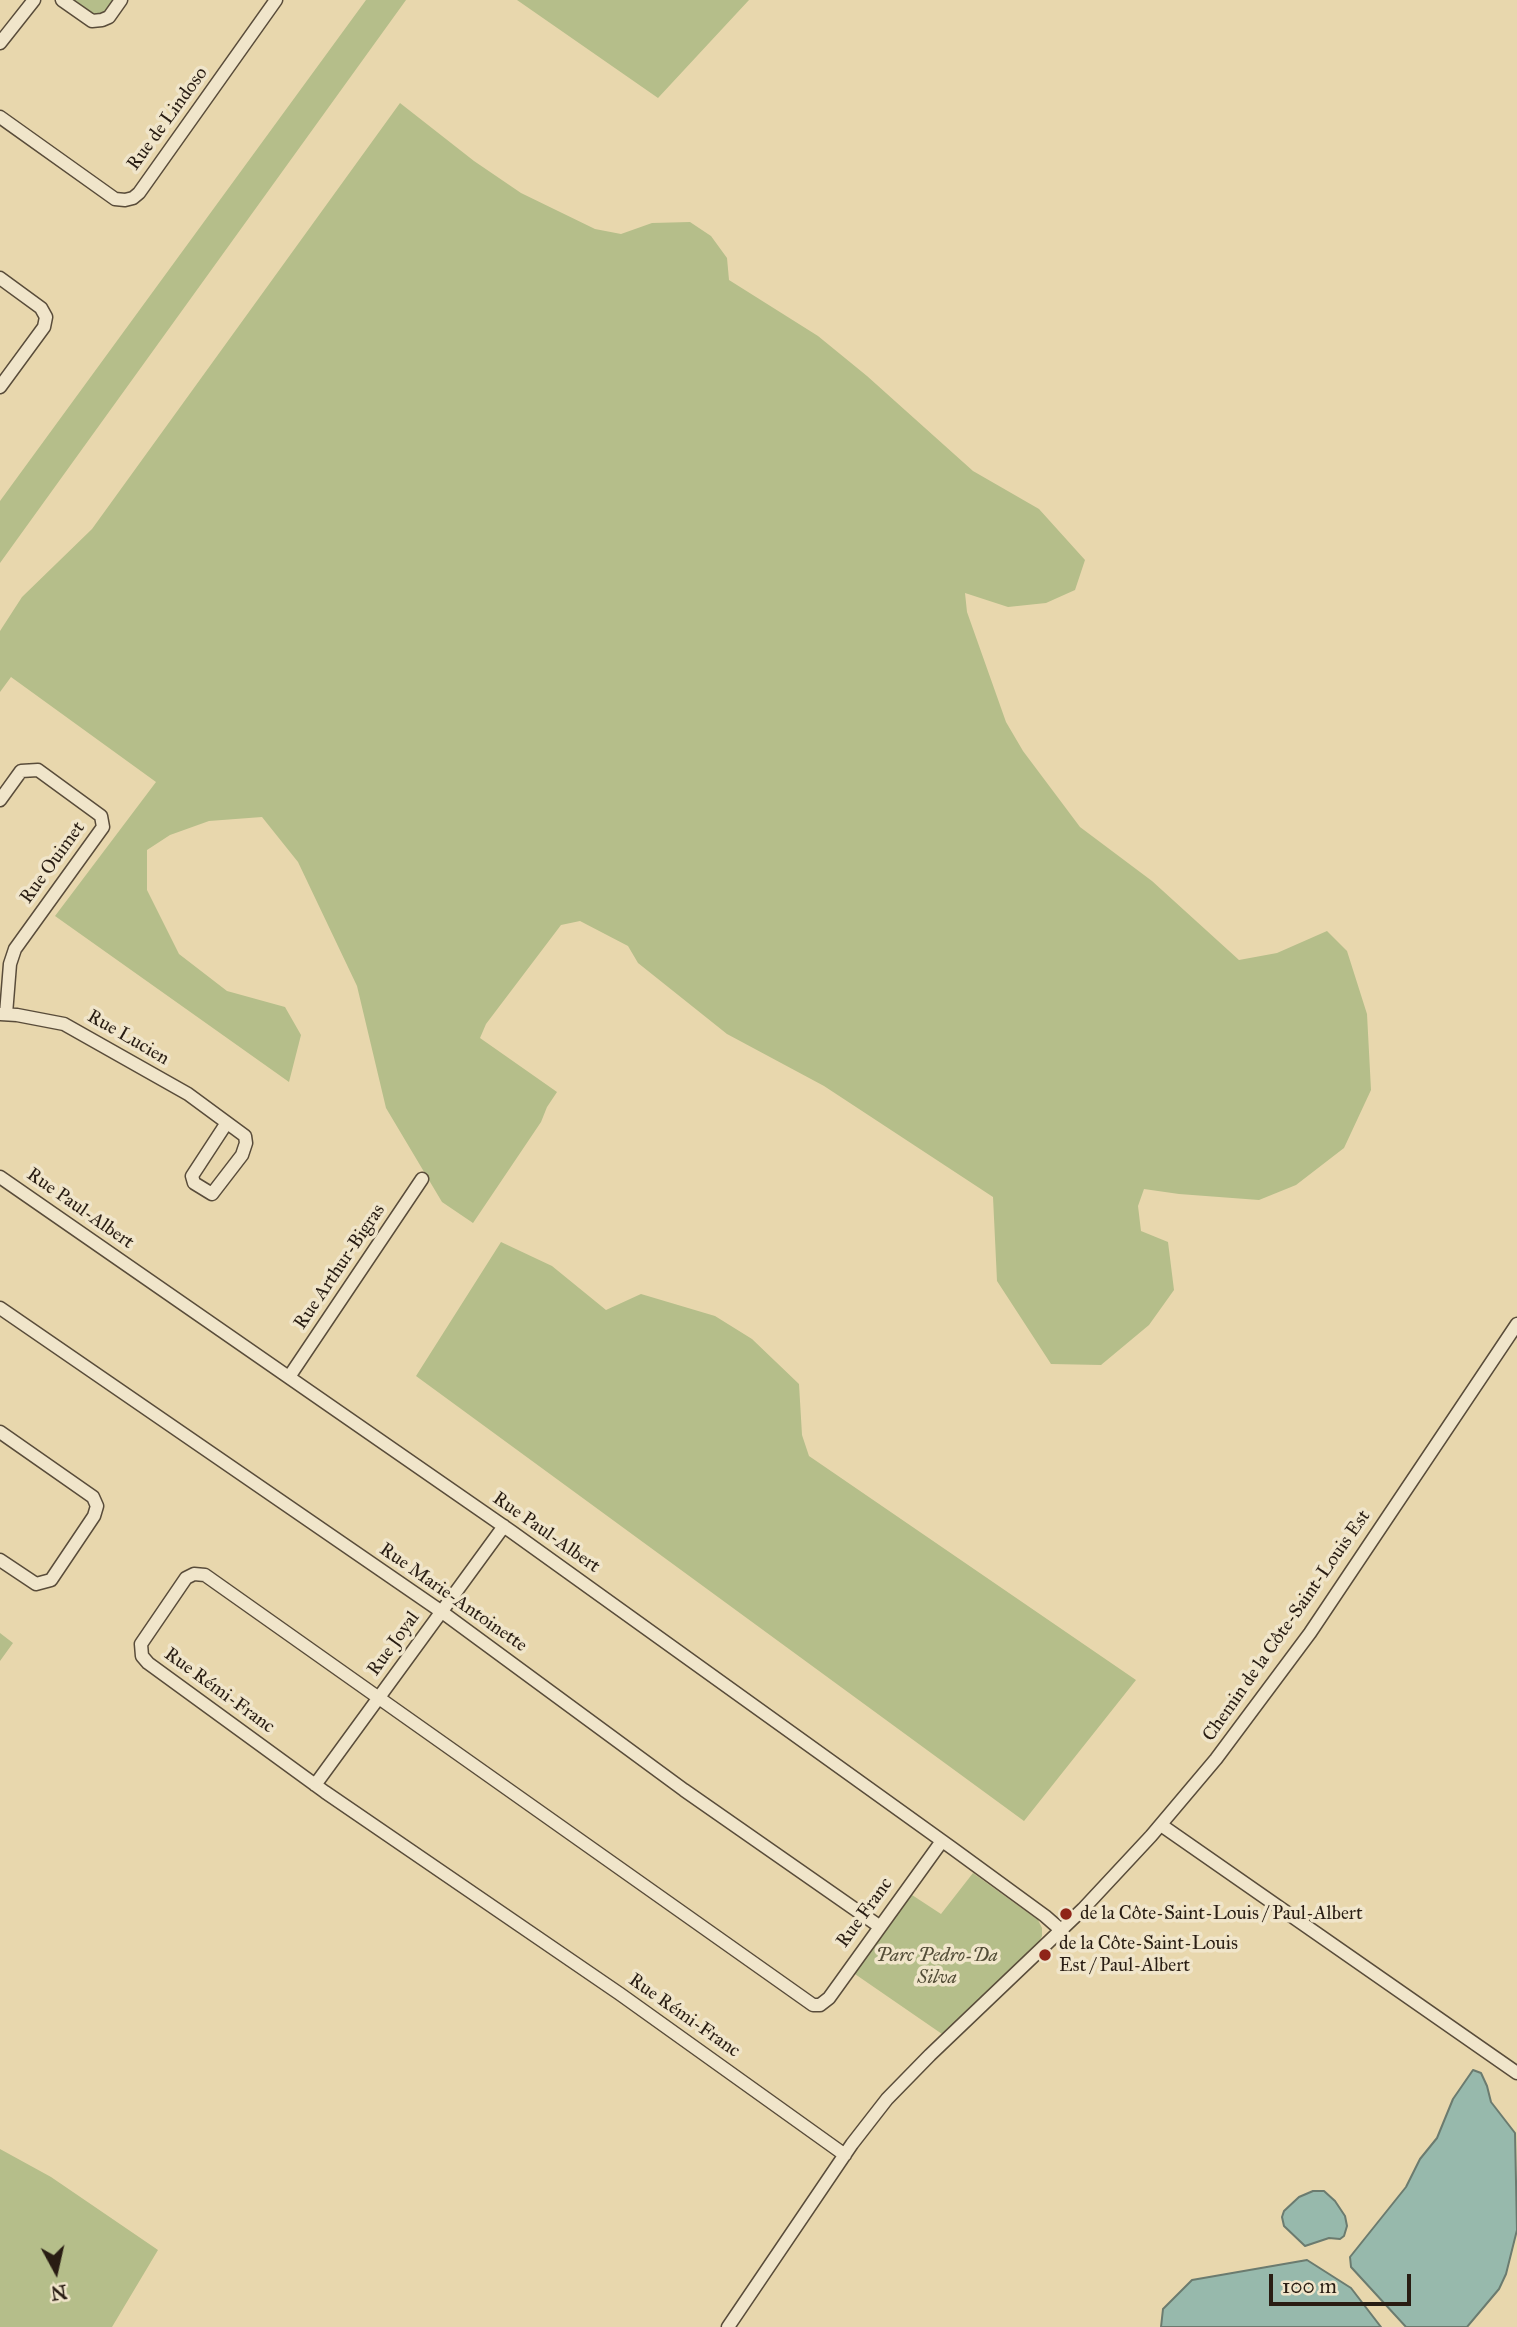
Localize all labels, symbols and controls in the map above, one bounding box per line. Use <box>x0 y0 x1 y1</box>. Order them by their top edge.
street label: Rue de Lindoso <box>123 63 213 175</box>
street label: Rue Ouimet <box>16 818 90 908</box>
street label: Rue Lucien <box>83 1005 173 1071</box>
street label: Rue Paul-Albert <box>22 1164 138 1254</box>
street label: Rue Arthur-Bigras <box>290 1200 390 1334</box>
street label: Rue Paul-Albert <box>488 1488 604 1578</box>
street label: Chemin de la Côte-Saint-Louis Est <box>1198 1506 1376 1746</box>
street label: Rue Marie-Antoinette <box>375 1538 531 1658</box>
street label: Rue Joyal <box>363 1607 425 1681</box>
street label: Rue Rémi-Franc <box>159 1643 279 1739</box>
street label: Rue Franc <box>832 1874 898 1952</box>
place label: de la Côte-Saint-Louis / Paul-Albert <box>1080 1903 1363 1925</box>
marker: de la Côte-Saint-Louis / Paul-Albert <box>1058 1906 1074 1922</box>
place label: de la Côte-Saint-Louis Est / Paul-Albert <box>1059 1933 1238 1977</box>
park label: Parc Pedro-Da Silva <box>876 1945 998 1989</box>
marker: de la Côte-Saint-Louis Est / Paul-Albert <box>1037 1947 1053 1963</box>
street label: Rue Rémi-Franc <box>624 1969 744 2063</box>
north arrow <box>21 2236 91 2306</box>
scale bar <box>1272 2260 1414 2304</box>
text: 100 m <box>1282 2273 1337 2299</box>
text: N <box>49 2280 69 2305</box>

